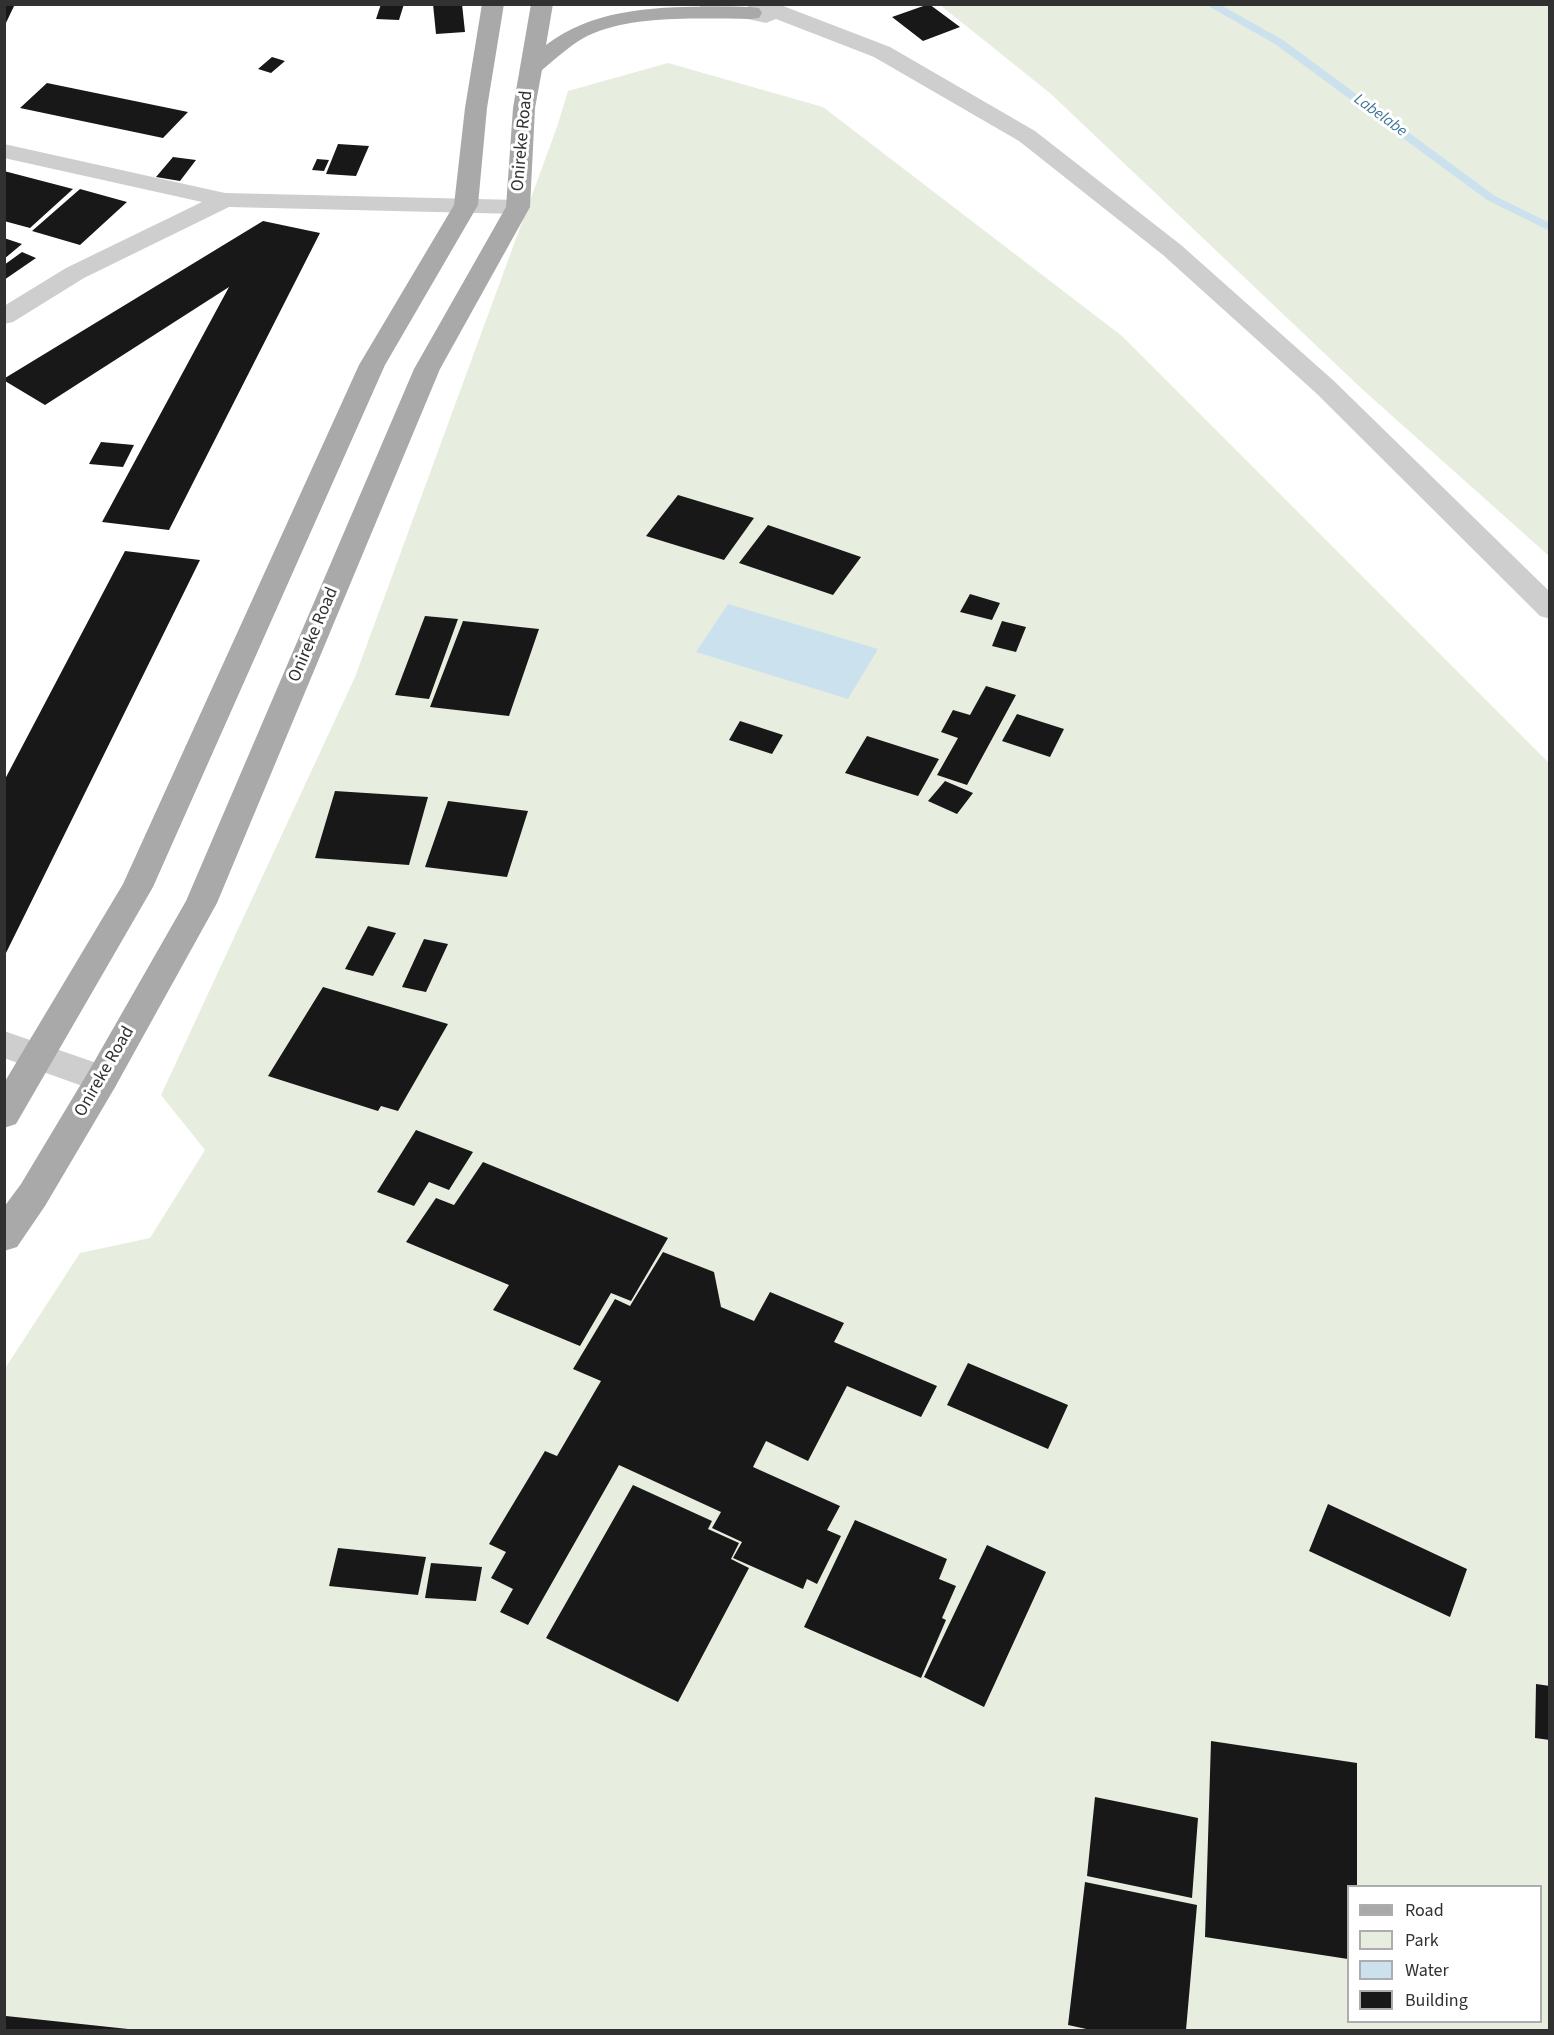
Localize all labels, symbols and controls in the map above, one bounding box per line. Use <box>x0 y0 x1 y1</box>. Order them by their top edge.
street label: Onireke Road <box>508 90 538 192</box>
water label: Labelabe <box>1350 90 1410 142</box>
street label: Onireke Road <box>284 584 344 686</box>
street label: Onireke Road <box>70 1023 140 1121</box>
legend <box>1347 1885 1542 2023</box>
text: Road <box>1405 1898 1444 1923</box>
text: Park <box>1405 1928 1439 1953</box>
text: Water <box>1405 1958 1449 1983</box>
text: Building <box>1405 1988 1468 2013</box>

